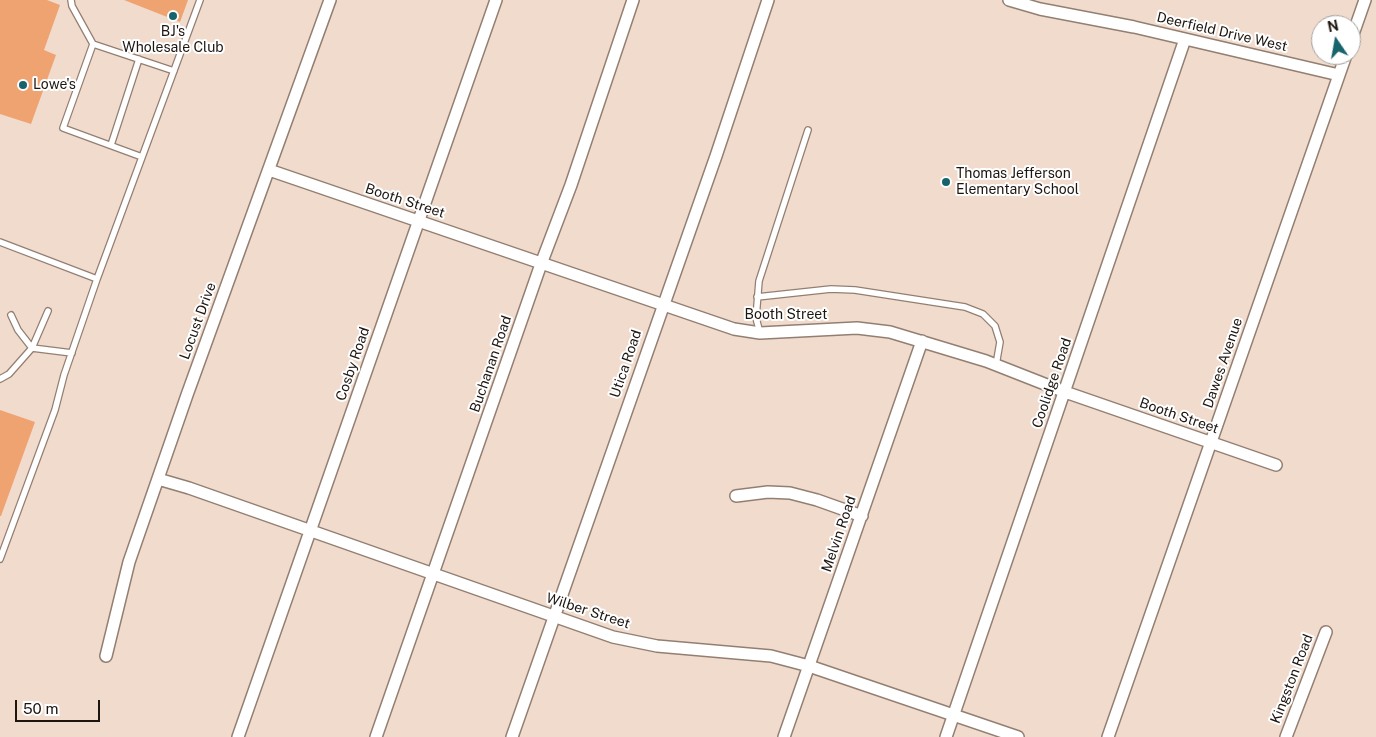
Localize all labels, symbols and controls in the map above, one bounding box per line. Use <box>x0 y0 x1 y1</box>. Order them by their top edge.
street label: Deerfield Drive West <box>1155 9 1289 55</box>
marker: BJ's Wholesale Club <box>167 10 179 22</box>
north arrow <box>1311 15 1361 65</box>
text: N <box>1326 17 1340 35</box>
place label: BJ's Wholesale Club <box>122 24 224 56</box>
place label: Lowe's <box>33 77 76 93</box>
marker: Lowe's <box>17 79 29 91</box>
place label: Thomas Jefferson Elementary School <box>956 166 1079 198</box>
marker: Thomas Jefferson Elementary School <box>940 176 952 188</box>
street label: Booth Street <box>363 180 447 222</box>
street label: Locust Drive <box>176 280 220 362</box>
street label: Booth Street <box>745 307 827 323</box>
street label: Buchanan Road <box>467 313 515 415</box>
street label: Dawes Avenue <box>1200 316 1246 410</box>
street label: Cosby Road <box>333 325 373 403</box>
street label: Utica Road <box>607 328 645 400</box>
street label: Coolidge Road <box>1029 336 1075 430</box>
street label: Booth Street <box>1137 395 1221 437</box>
street label: Melvin Road <box>818 494 860 574</box>
street label: Wilber Street <box>544 590 632 632</box>
street label: Kingston Road <box>1267 632 1317 726</box>
scale bar <box>18 690 102 722</box>
text: 50 m <box>23 700 58 717</box>

